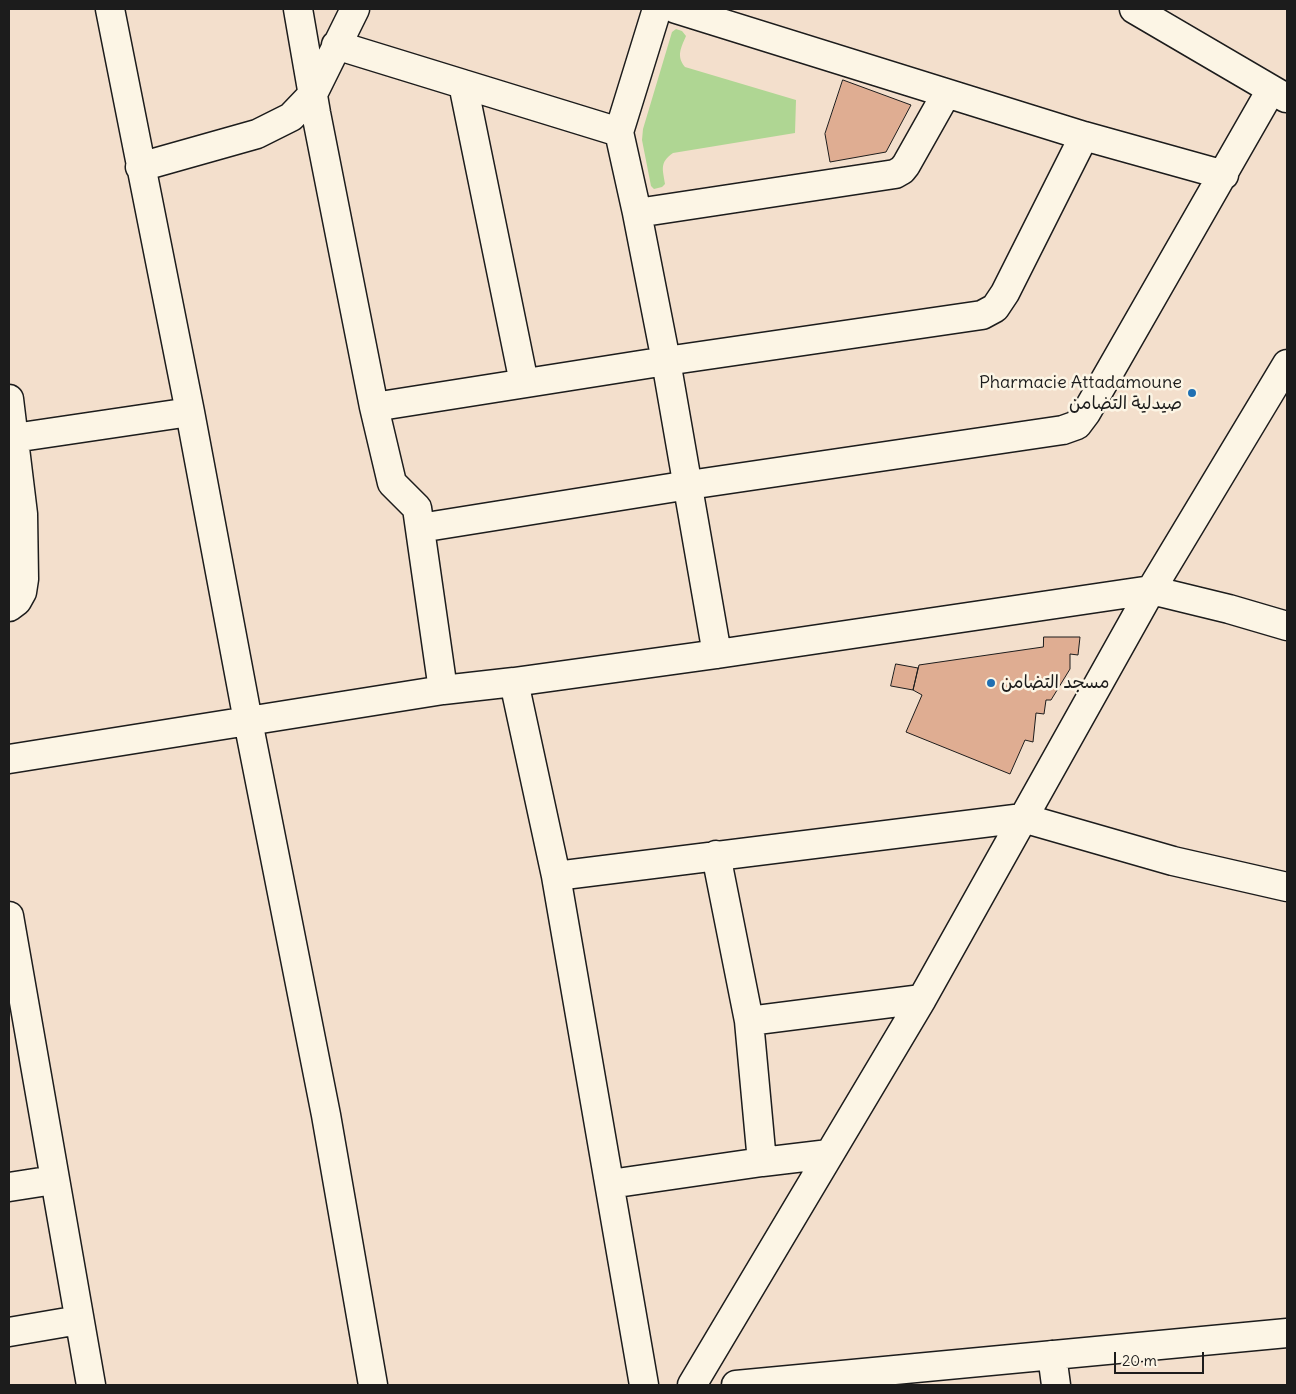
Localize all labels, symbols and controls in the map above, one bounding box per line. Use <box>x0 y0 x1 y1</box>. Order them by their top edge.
place label: Pharmacie Attadamoune صيدلية التضامن <box>979 372 1182 414</box>
marker: Pharmacie Attadamoune صيدلية التضامن <box>1186 387 1198 399</box>
place label: مسجد التضامن <box>1001 672 1110 694</box>
marker: مسجد التضامن <box>985 677 997 689</box>
scale bar <box>1116 1342 1206 1374</box>
text: 20 m <box>1122 1351 1157 1370</box>

